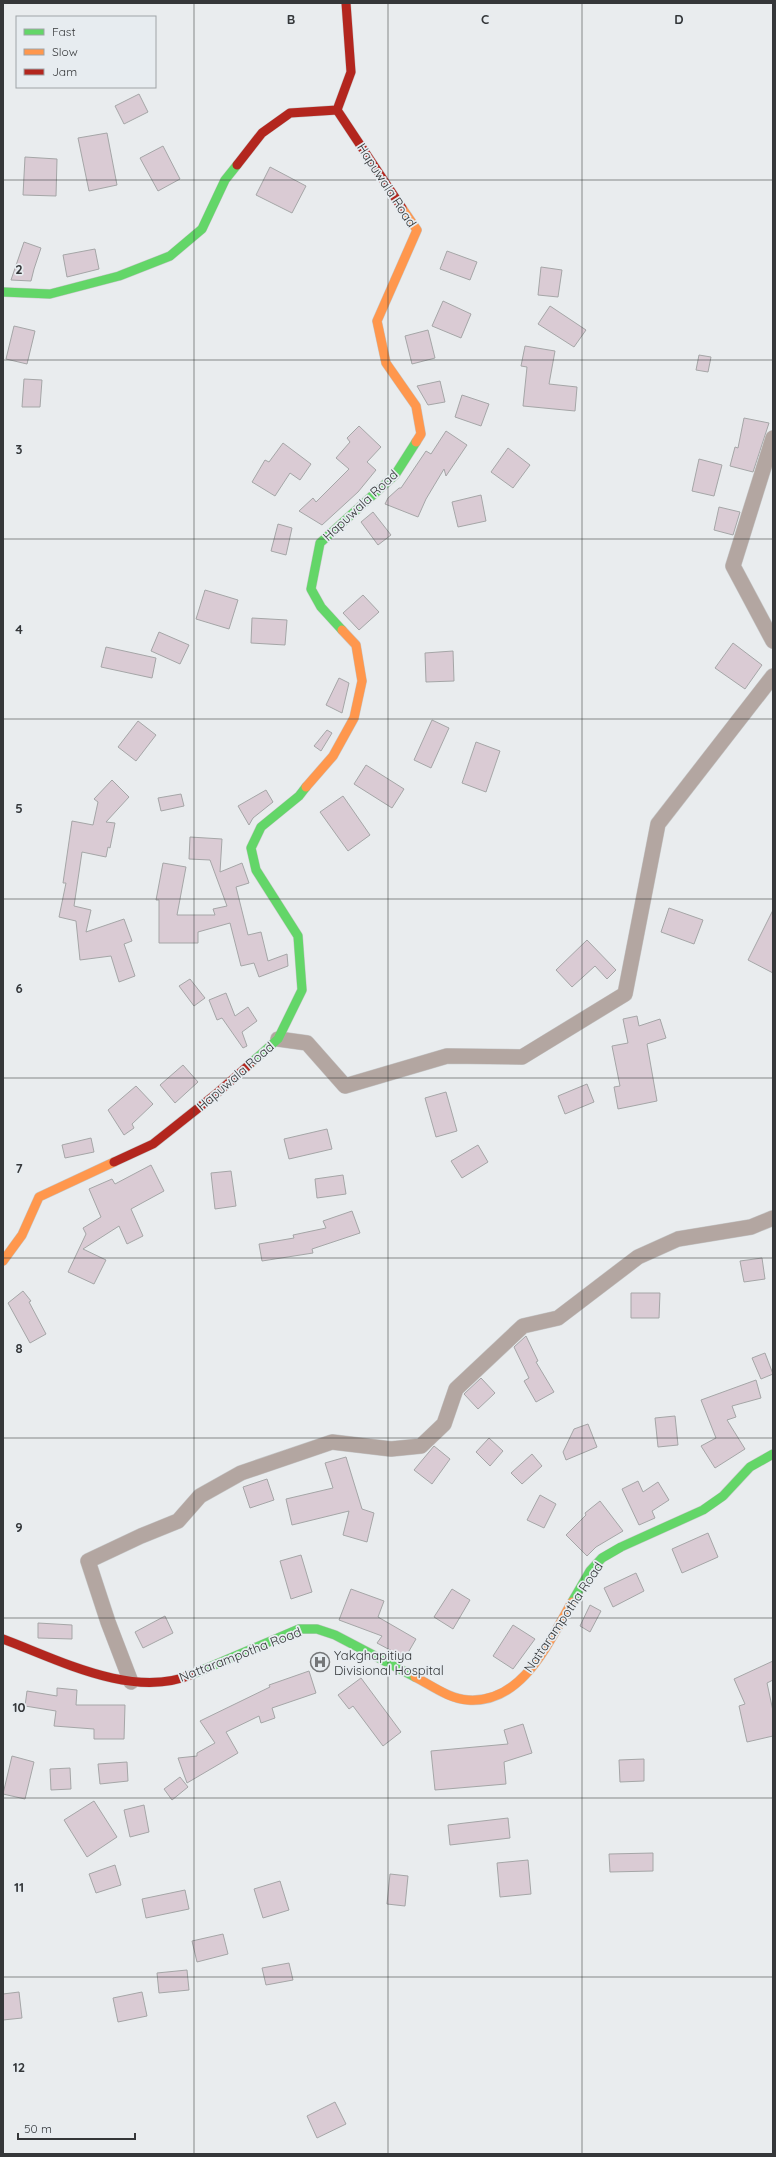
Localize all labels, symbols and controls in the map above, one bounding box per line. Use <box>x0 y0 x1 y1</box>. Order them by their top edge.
text: B <box>287 11 295 27</box>
text: C <box>481 11 489 27</box>
text: D <box>674 11 684 27</box>
legend <box>16 16 156 88</box>
text: Fast <box>52 24 76 39</box>
text: Slow <box>52 44 78 59</box>
text: Jam <box>52 64 77 79</box>
street label: Hapuwala Road <box>354 140 420 230</box>
text: 2 <box>15 261 23 277</box>
text: 3 <box>16 441 23 457</box>
street label: Hapuwala Road <box>319 466 401 544</box>
text: 4 <box>15 621 23 637</box>
text: 5 <box>15 800 23 816</box>
text: 6 <box>15 980 23 996</box>
street label: Hapuwala Road <box>193 1038 277 1114</box>
text: 7 <box>15 1160 23 1176</box>
text: 8 <box>15 1340 23 1356</box>
text: 9 <box>15 1519 23 1535</box>
street label: Nattarampotha Road <box>520 1559 606 1675</box>
street label: Nattarampotha Road <box>177 1623 303 1685</box>
place label: Yakghapitiya Divisional Hospital <box>334 1647 444 1678</box>
hospital icon: Yakghapitiya Divisional Hospital <box>309 1651 331 1673</box>
text: 10 <box>12 1699 26 1715</box>
text: 11 <box>14 1879 24 1895</box>
text: 12 <box>13 2059 25 2075</box>
scale bar <box>18 2115 135 2141</box>
text: 50 m <box>24 2121 52 2136</box>

